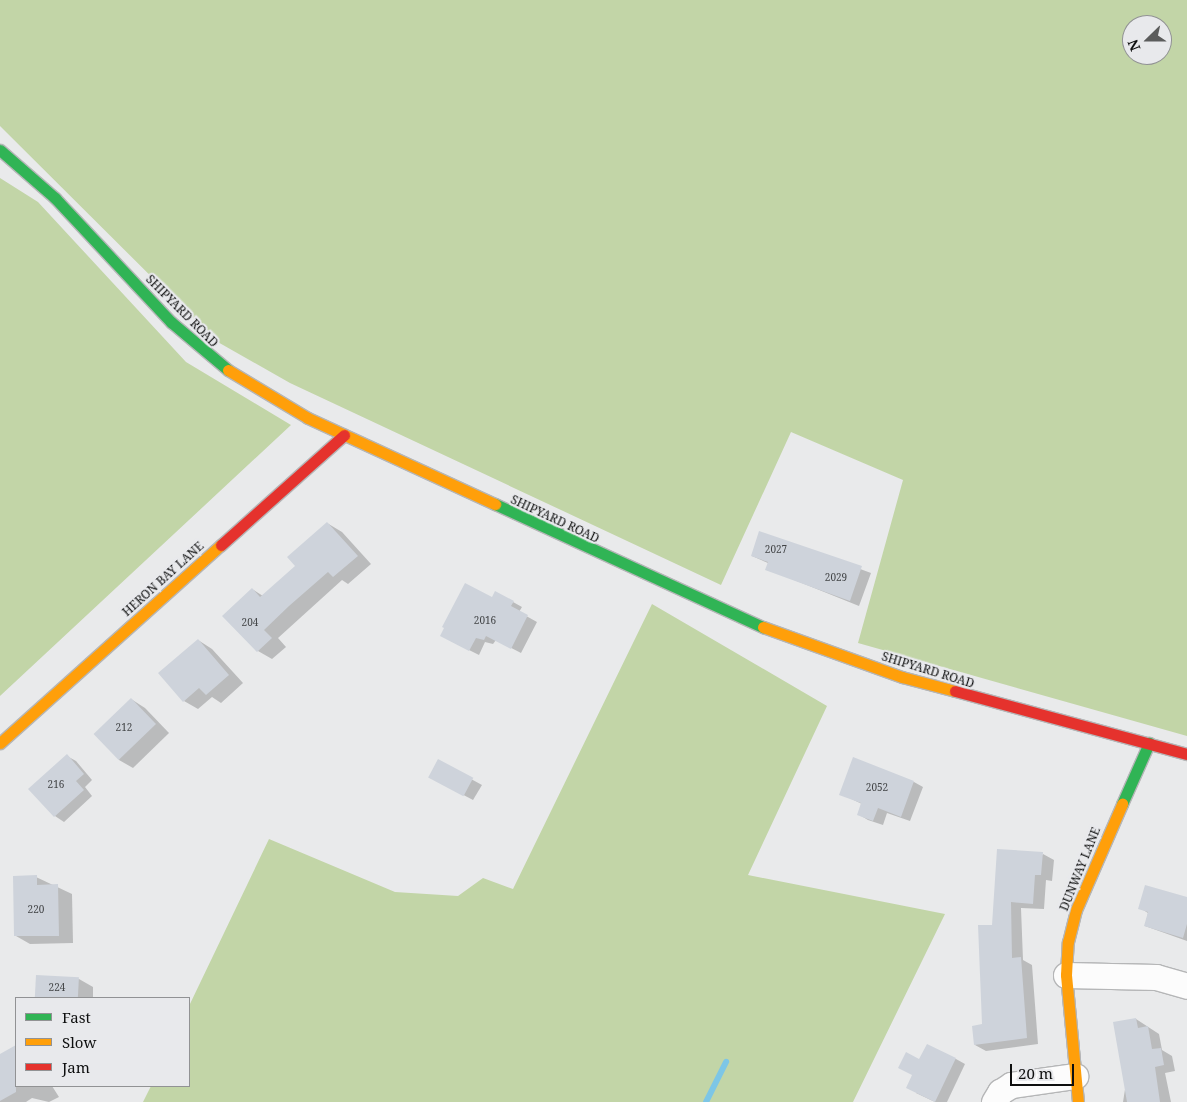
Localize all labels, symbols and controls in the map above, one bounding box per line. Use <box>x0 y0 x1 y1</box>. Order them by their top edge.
north arrow <box>1122 15 1172 65</box>
text: N <box>1123 37 1144 54</box>
street label: SHIPYARD ROAD <box>143 272 221 350</box>
street label: SHIPYARD ROAD <box>508 492 602 546</box>
street label: HERON BAY LANE <box>119 539 207 619</box>
house number: 2027 <box>765 544 787 556</box>
house number: 2029 <box>825 572 847 584</box>
house number: 2016 <box>474 615 496 627</box>
house number: 204 <box>242 617 258 629</box>
street label: SHIPYARD ROAD <box>880 649 976 691</box>
house number: 212 <box>116 722 132 734</box>
house number: 216 <box>48 779 64 791</box>
house number: 2052 <box>866 782 888 794</box>
street label: DUNWAY LANE <box>1057 825 1103 913</box>
house number: 220 <box>28 904 44 916</box>
house number: 224 <box>49 982 65 994</box>
legend <box>15 997 190 1087</box>
text: Fast <box>62 1007 91 1027</box>
text: Slow <box>62 1032 96 1052</box>
scale bar <box>1012 1054 1076 1086</box>
text: Jam <box>62 1057 90 1077</box>
text: 20 m <box>1018 1063 1053 1083</box>

